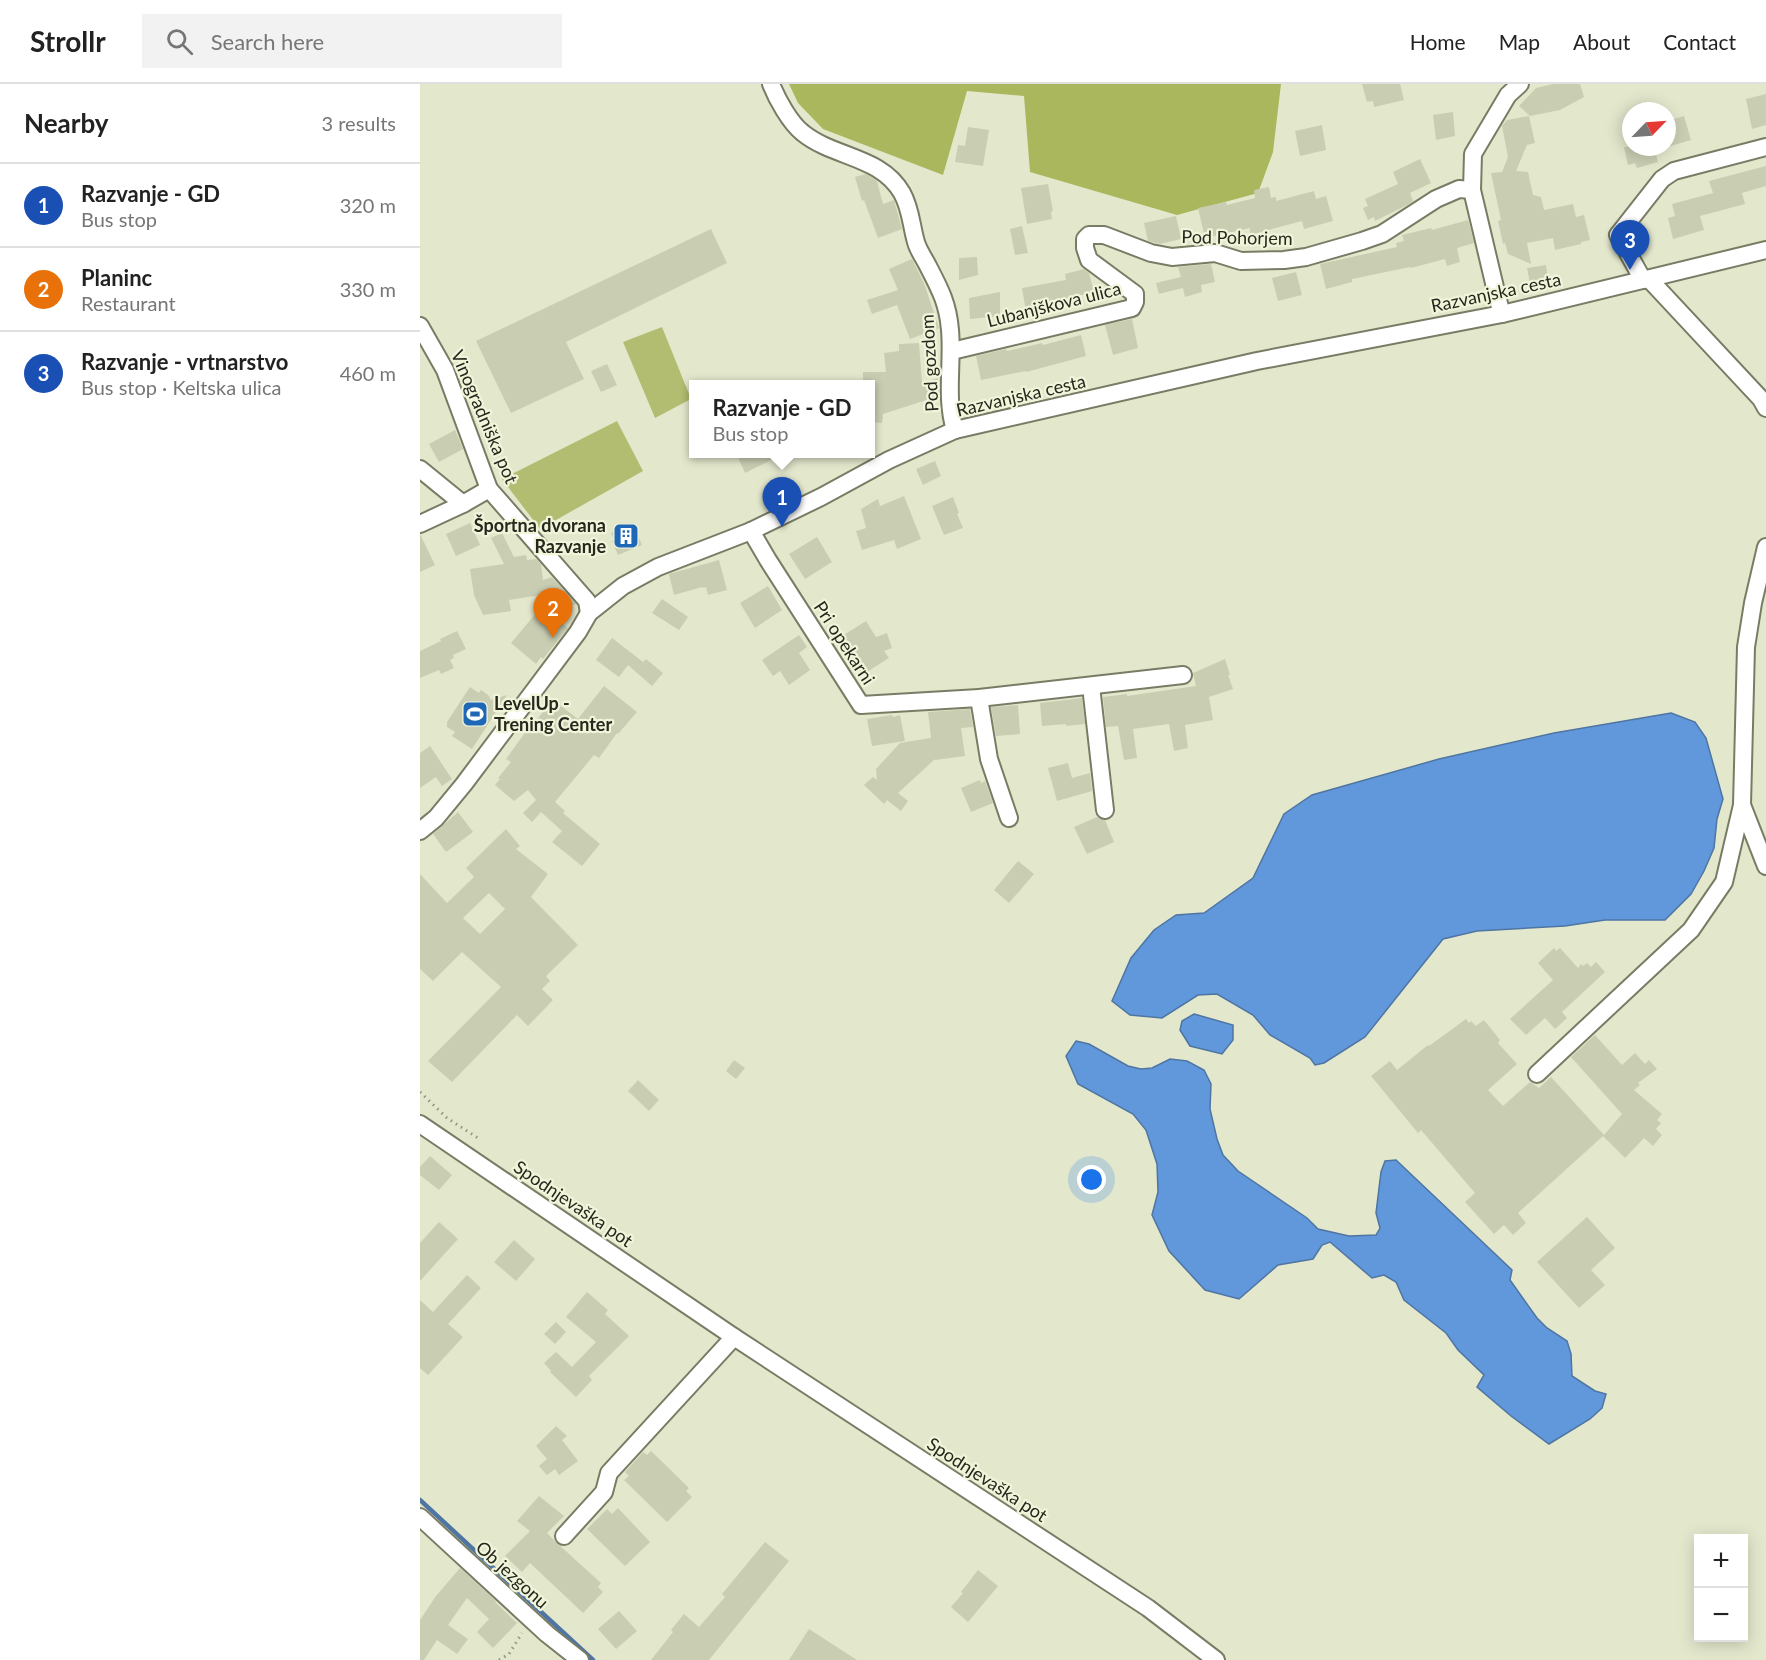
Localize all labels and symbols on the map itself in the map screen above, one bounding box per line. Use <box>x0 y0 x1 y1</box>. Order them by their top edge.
north arrow <box>1622 102 1676 156</box>
pin: 3 <box>1610 220 1650 270</box>
street label: Pod Pohorjem <box>1181 225 1293 249</box>
street label: Razvanjska cesta <box>1429 268 1563 317</box>
street label: Lubanjškova ulica <box>984 277 1123 331</box>
street label: Pod gozdom <box>915 314 943 412</box>
street label: Vinogradniška pot <box>447 347 523 487</box>
street label: Razvanjska cesta <box>954 369 1088 421</box>
pin: 1 <box>762 478 802 527</box>
place label: Športna dvorana Razvanje <box>474 514 606 557</box>
building icon: Športna dvorana Razvanje <box>611 521 641 551</box>
pin: 2 <box>534 588 572 638</box>
street label: Pri opekarni <box>810 597 880 688</box>
place label: LevelUp - Trening Center <box>494 692 612 735</box>
sports icon: LevelUp - Trening Center <box>460 699 490 729</box>
street label: Spodnjevaška pot <box>510 1155 638 1251</box>
your location <box>1077 1165 1106 1194</box>
street label: Spodnjevaška pot <box>923 1432 1052 1526</box>
street label: Ob jezgonu <box>472 1536 554 1613</box>

